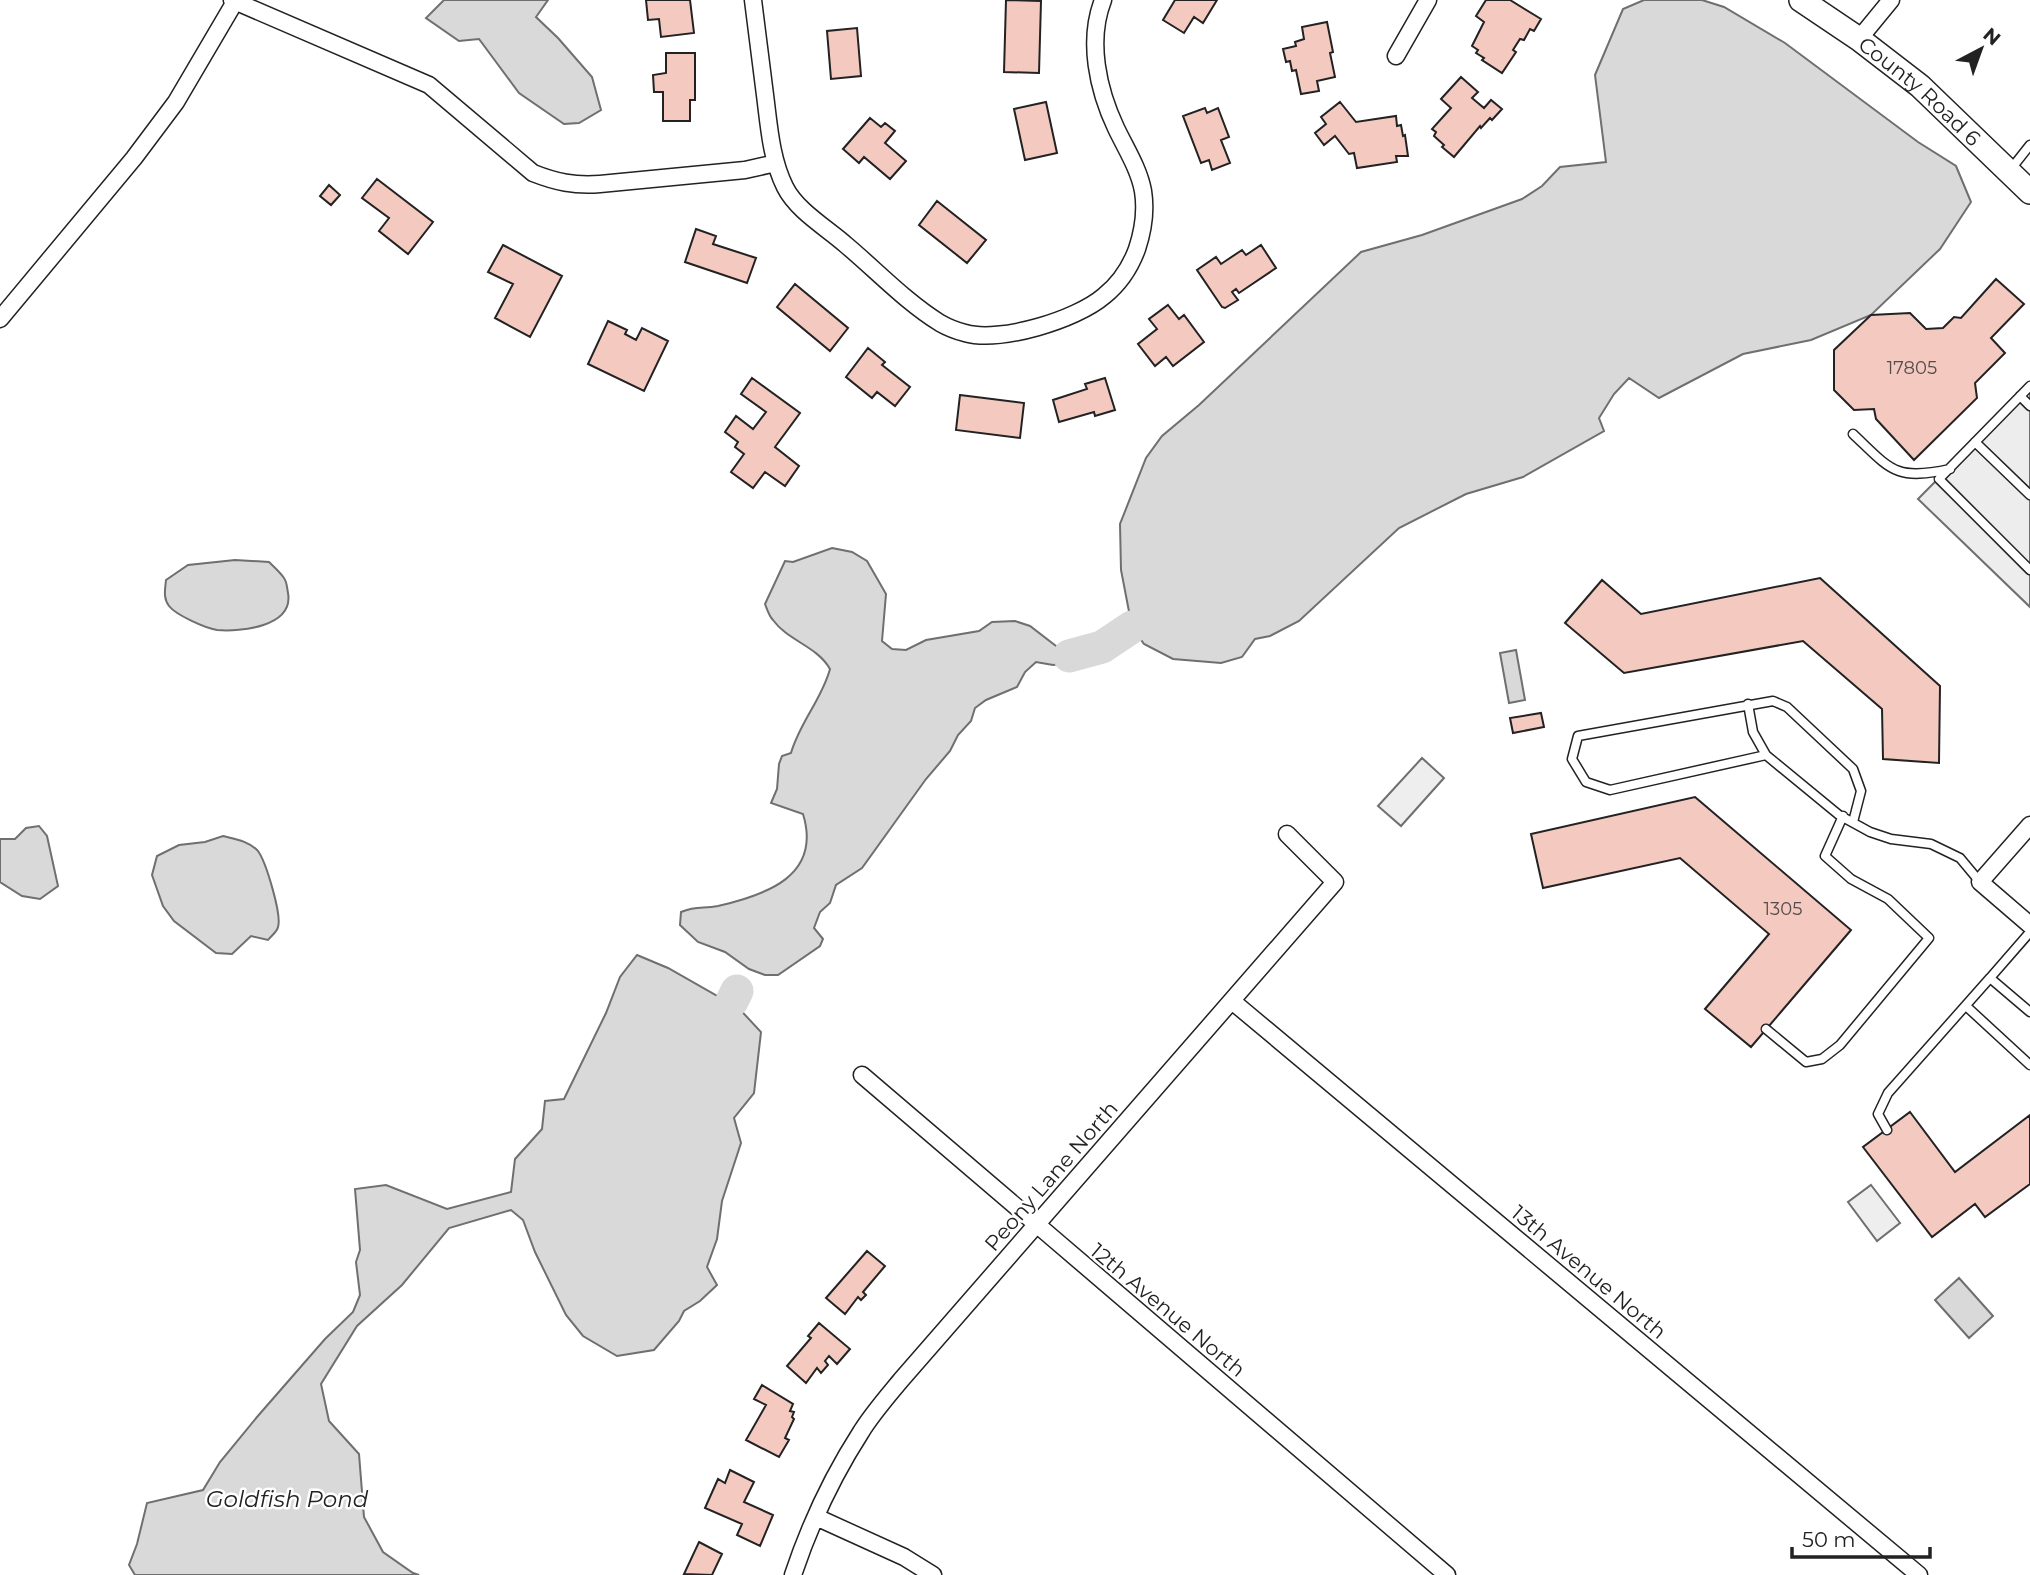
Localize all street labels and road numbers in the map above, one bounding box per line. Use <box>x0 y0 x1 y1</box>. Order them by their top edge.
street label: County Road 6 <box>1854 31 1986 151</box>
street label: Peony Lane North <box>979 1096 1123 1256</box>
street label: 13th Avenue North <box>1507 1200 1671 1344</box>
street label: 12th Avenue North <box>1086 1238 1250 1382</box>

